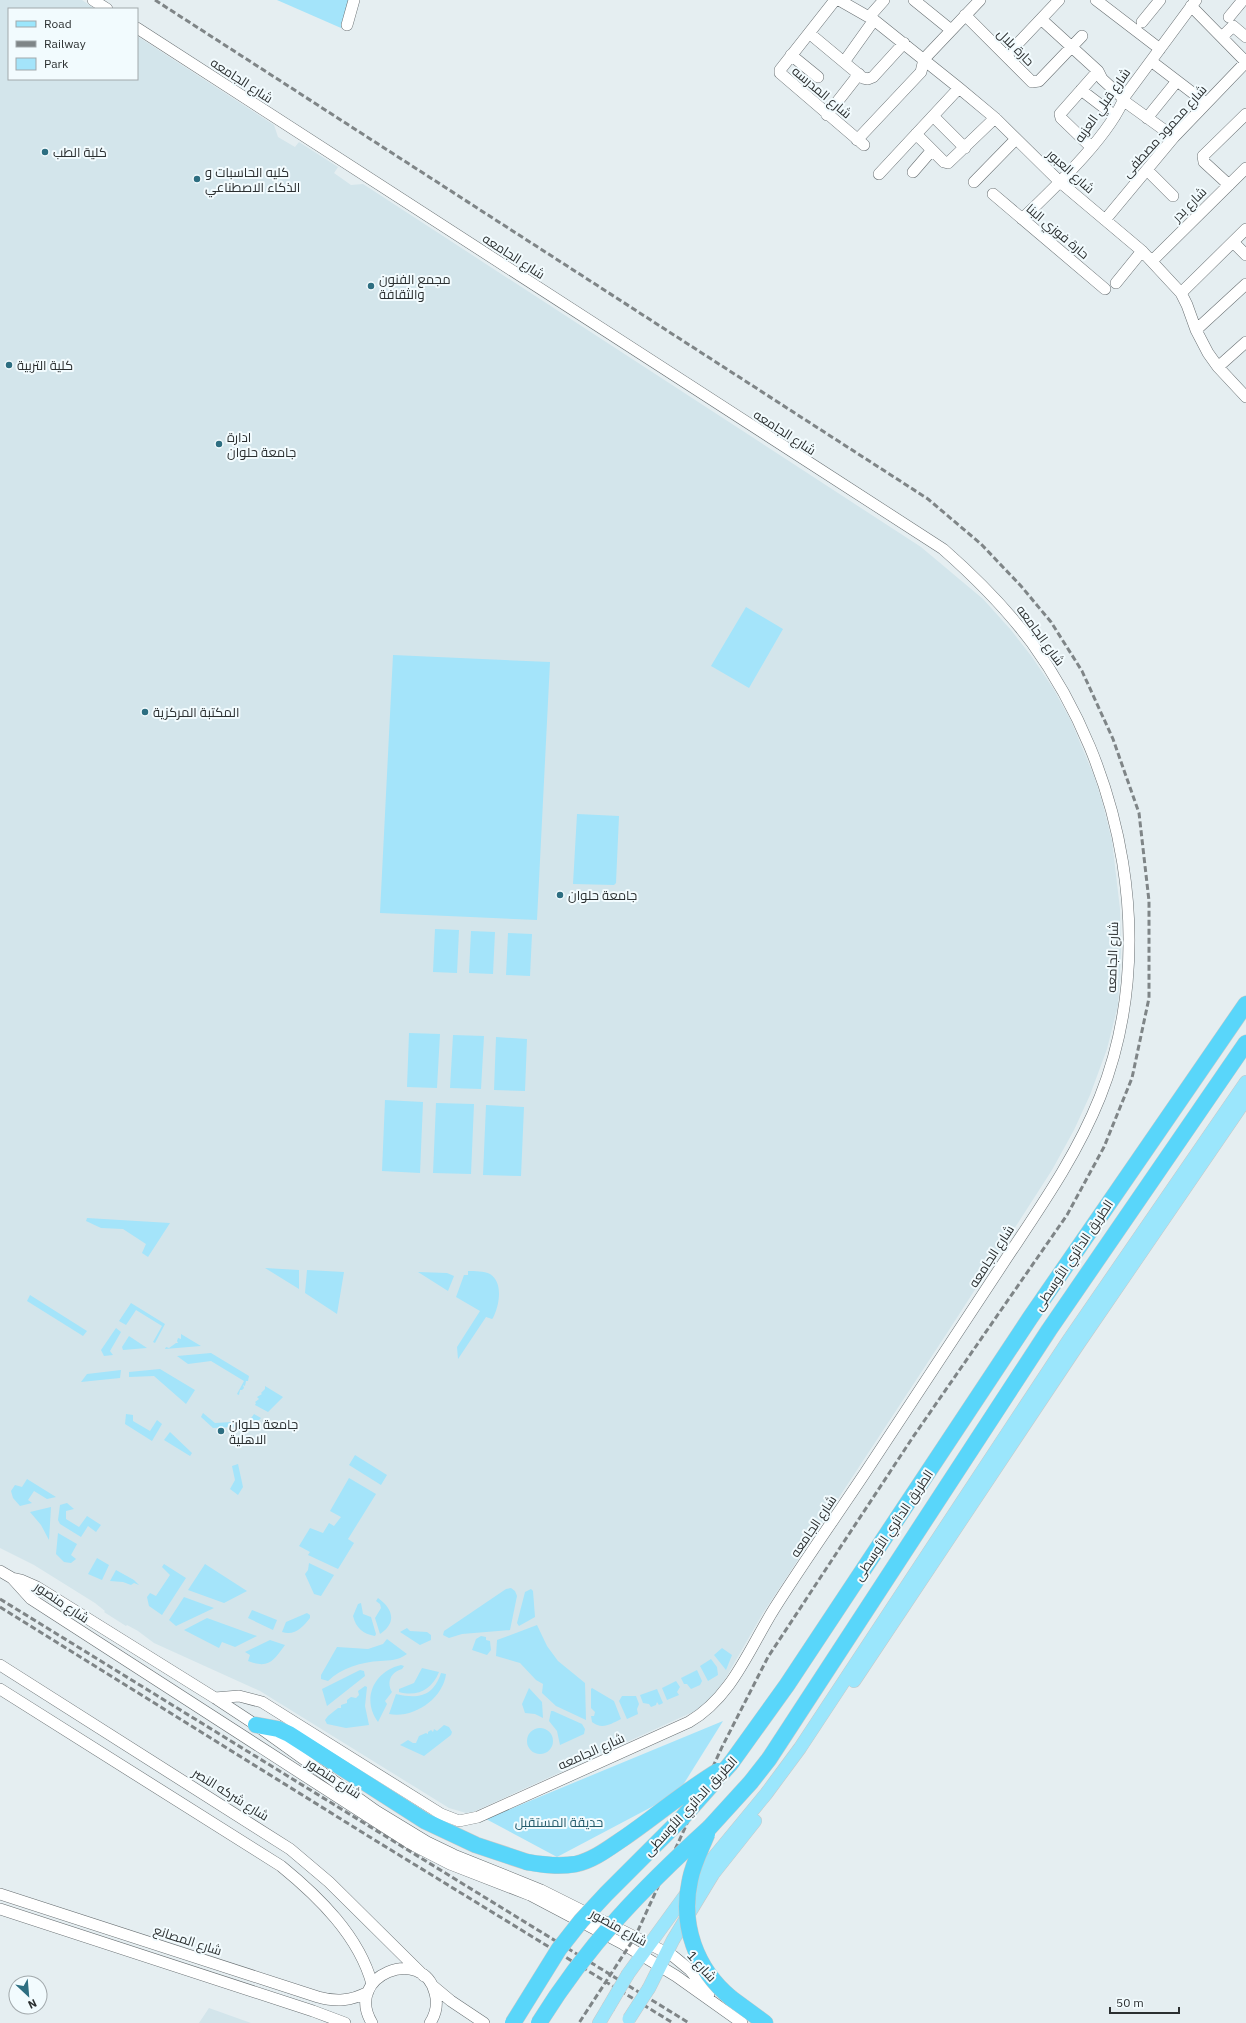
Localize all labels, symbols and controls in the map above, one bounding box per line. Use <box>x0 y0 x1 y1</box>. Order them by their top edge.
legend <box>8 8 138 80</box>
text: Road <box>44 16 72 31</box>
street label: حارة بلال <box>993 25 1038 70</box>
text: Railway <box>44 36 86 51</box>
street label: شارع الجامعه <box>207 54 276 107</box>
text: Park <box>44 56 69 71</box>
street label: شارع المدرسه <box>788 62 855 122</box>
street label: شارع قبلي العزبه <box>1071 65 1136 147</box>
street label: شارع محمود مصطفى <box>1118 81 1211 181</box>
place label: كلية الطب <box>53 144 107 161</box>
street label: شارع العبور <box>1043 145 1098 197</box>
marker: كلية الطب <box>40 147 50 157</box>
place label: كليه الحاسبات و الذكاء الاصطناعي <box>205 164 300 198</box>
marker: كليه الحاسبات و الذكاء الاصطناعي <box>192 174 202 184</box>
street label: شارع بدر <box>1168 183 1210 226</box>
street label: حارة فوزي البنا <box>1021 200 1093 264</box>
street label: شارع الجامعه <box>479 230 548 283</box>
place label: مجمع الفنون والثقافة <box>379 271 451 303</box>
marker: مجمع الفنون والثقافة <box>366 281 376 291</box>
place label: كلية التربية <box>17 357 73 374</box>
marker: كلية التربية <box>4 360 14 370</box>
street label: شارع الجامعه <box>750 406 819 459</box>
place label: ادارة جامعة حلوان <box>227 429 296 461</box>
marker: ادارة جامعة حلوان <box>214 439 224 449</box>
street label: شارع الجامعه <box>1013 602 1068 669</box>
place label: المكتبة المركزية <box>153 704 239 721</box>
marker: المكتبة المركزية <box>140 707 150 717</box>
place label: جامعة حلوان <box>568 887 637 904</box>
marker: جامعة حلوان <box>555 890 565 900</box>
street label: شارع الجامعه <box>1103 921 1122 993</box>
street label: الطريق الدائري الأوسطى <box>1030 1196 1119 1315</box>
street label: شارع الجامعه <box>965 1222 1018 1291</box>
place label: جامعة حلوان الاهلية <box>229 1416 298 1448</box>
marker: جامعة حلوان الاهلية <box>216 1426 226 1436</box>
street label: الطريق الدائري الأوسطى <box>850 1466 939 1585</box>
street label: شارع الجامعه <box>786 1492 840 1561</box>
street label: شارع منصور <box>30 1577 92 1627</box>
street label: شارع الجامعه <box>555 1729 627 1774</box>
street label: الطريق الدائري الأوسطى <box>640 1753 743 1861</box>
street label: شارع منصور <box>302 1754 365 1803</box>
street label: شارع شركه النصر <box>189 1764 272 1825</box>
park label: حديقة المستقبل <box>515 1814 603 1831</box>
street label: شارع منصور <box>586 1904 650 1950</box>
street label: شارع المصانع <box>152 1921 224 1959</box>
street label: شارع 1 <box>683 1947 720 1985</box>
north arrow <box>8 1975 48 2015</box>
scale bar <box>1110 1989 1179 2015</box>
text: 50 m <box>1116 1995 1144 2010</box>
text: N <box>26 1996 39 2012</box>

